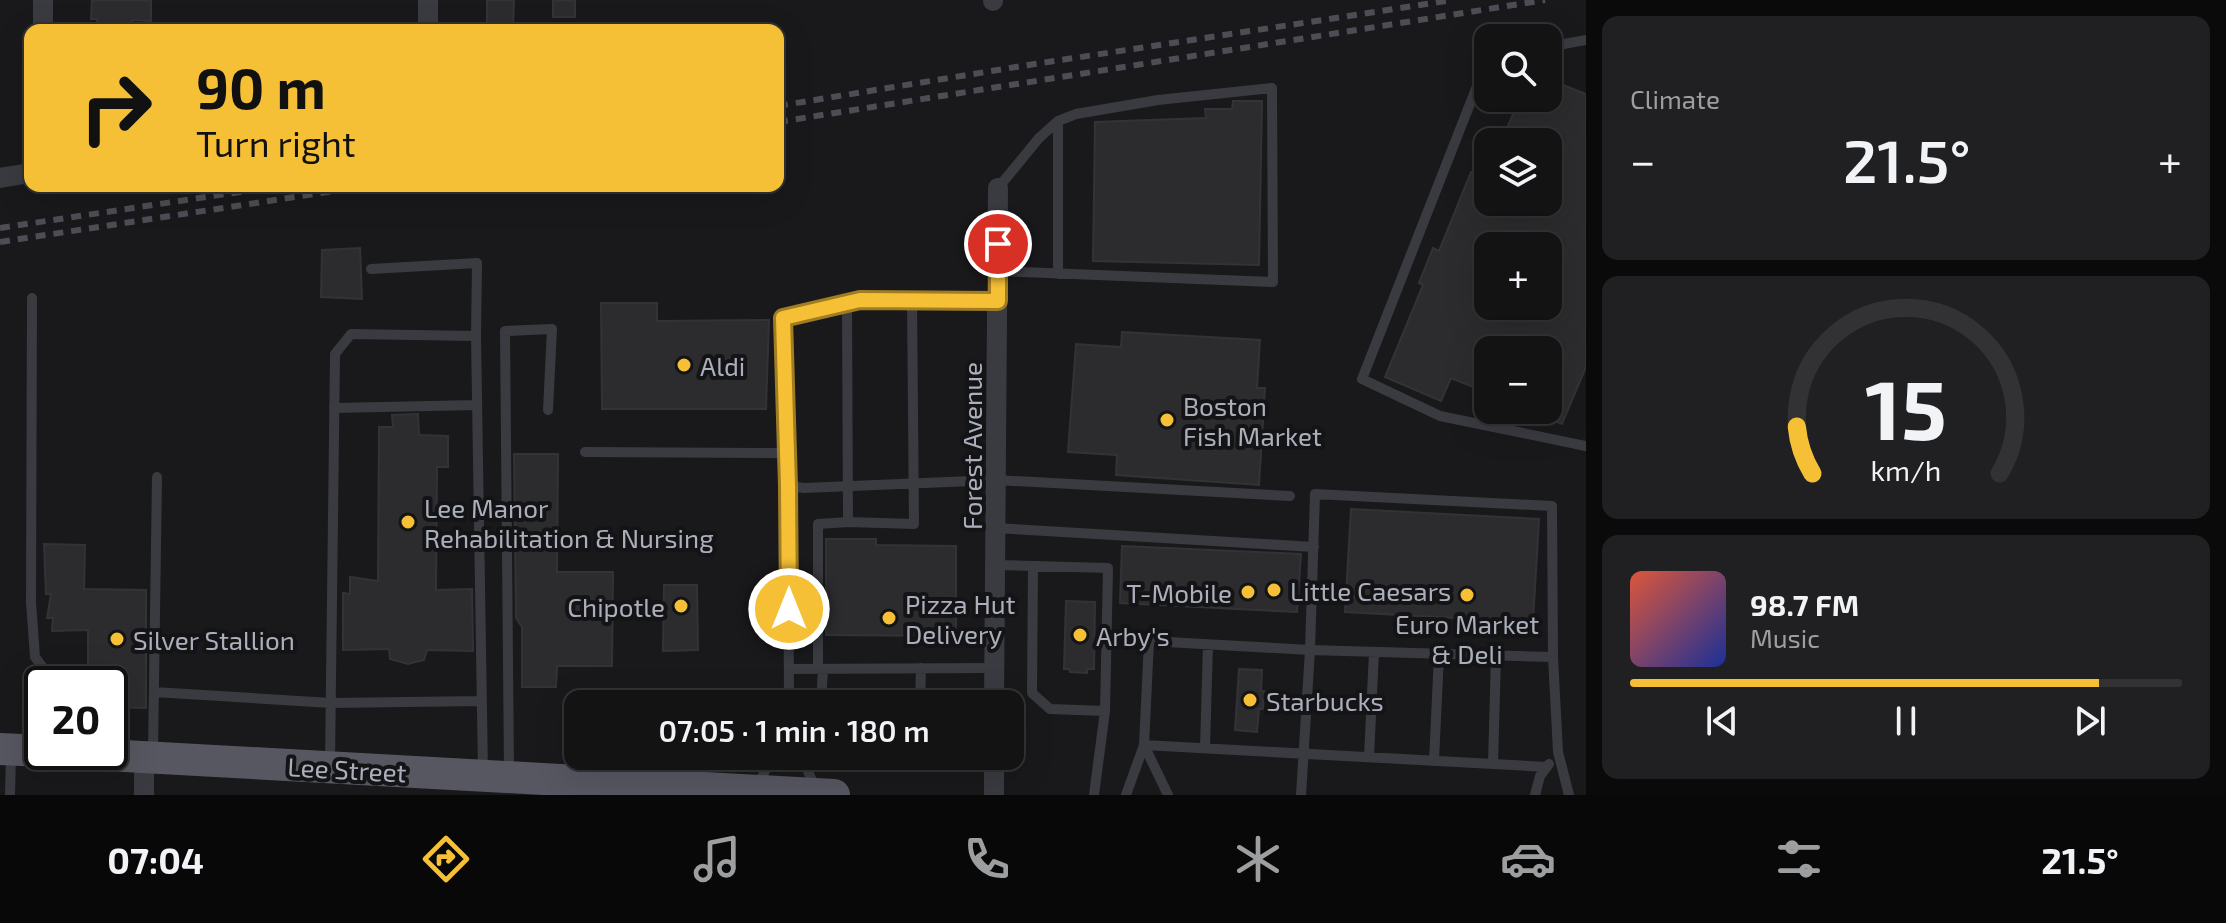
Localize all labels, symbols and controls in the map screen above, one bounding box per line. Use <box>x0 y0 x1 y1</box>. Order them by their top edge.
map controls <box>1474 24 1562 424</box>
button: search <box>1474 24 1562 112</box>
text: 90 m <box>196 53 326 120</box>
icon: right <box>64 56 168 160</box>
text: Climate <box>1630 83 1720 114</box>
text: Turn right <box>196 121 356 164</box>
text: 21.5° <box>1843 123 1971 195</box>
button: layers <box>1474 128 1562 216</box>
text: − <box>1630 133 1656 186</box>
text: + <box>2158 133 2182 186</box>
pin <box>964 210 1032 278</box>
icon: arrive <box>976 222 1020 266</box>
button: + <box>1474 232 1562 320</box>
button: − <box>1474 336 1562 424</box>
place label: Aldi <box>700 350 745 381</box>
marker: Aldi <box>675 356 693 374</box>
text: 15 <box>1865 356 1947 456</box>
street label: Forest Avenue <box>956 362 987 530</box>
place label: Boston Fish Market <box>1183 390 1322 451</box>
marker: Boston Fish Market <box>1158 411 1176 429</box>
text: km/h <box>1871 452 1941 487</box>
place label: Lee Manor Rehabilitation & Nursing <box>424 492 714 553</box>
marker: Lee Manor Rehabilitation & Nursing <box>399 513 417 531</box>
position arrow <box>747 567 831 651</box>
place label: Little Caesars <box>1290 575 1451 606</box>
place label: T-Mobile <box>1126 577 1232 608</box>
marker: Little Caesars <box>1265 581 1283 599</box>
marker: T-Mobile <box>1239 583 1257 601</box>
marker: Euro Market & Deli <box>1458 586 1476 604</box>
text: 98.7 FM <box>1750 586 1859 622</box>
place label: Pizza Hut Delivery <box>905 588 1016 649</box>
place label: Chipotle <box>567 591 665 622</box>
marker: Chipotle <box>672 597 690 615</box>
place label: Euro Market & Deli <box>1395 608 1539 669</box>
marker: Pizza Hut Delivery <box>880 609 898 627</box>
place label: Arby's <box>1096 620 1170 651</box>
text: Music <box>1750 622 1820 653</box>
place label: Silver Stallion <box>133 624 295 655</box>
marker: Arby's <box>1071 626 1089 644</box>
marker: Silver Stallion <box>108 630 126 648</box>
speed limit sign: 20 <box>24 666 128 770</box>
place label: Starbucks <box>1266 685 1384 716</box>
marker: Starbucks <box>1241 691 1259 709</box>
icon: previous <box>1700 699 1744 743</box>
icon: pause <box>1884 699 1928 743</box>
icon: next <box>2068 699 2112 743</box>
text: 07:05 · 1 min · 180 m <box>658 712 930 748</box>
street label: Lee Street <box>287 750 407 788</box>
icon: directions <box>418 831 474 887</box>
icon: music <box>689 831 745 887</box>
icon: phone <box>959 831 1015 887</box>
icon: climate <box>1230 831 1286 887</box>
icon: car <box>1500 831 1556 887</box>
icon: filters <box>1771 831 1827 887</box>
text: 07:04 <box>107 838 204 881</box>
text: 21.5° <box>2041 838 2119 881</box>

